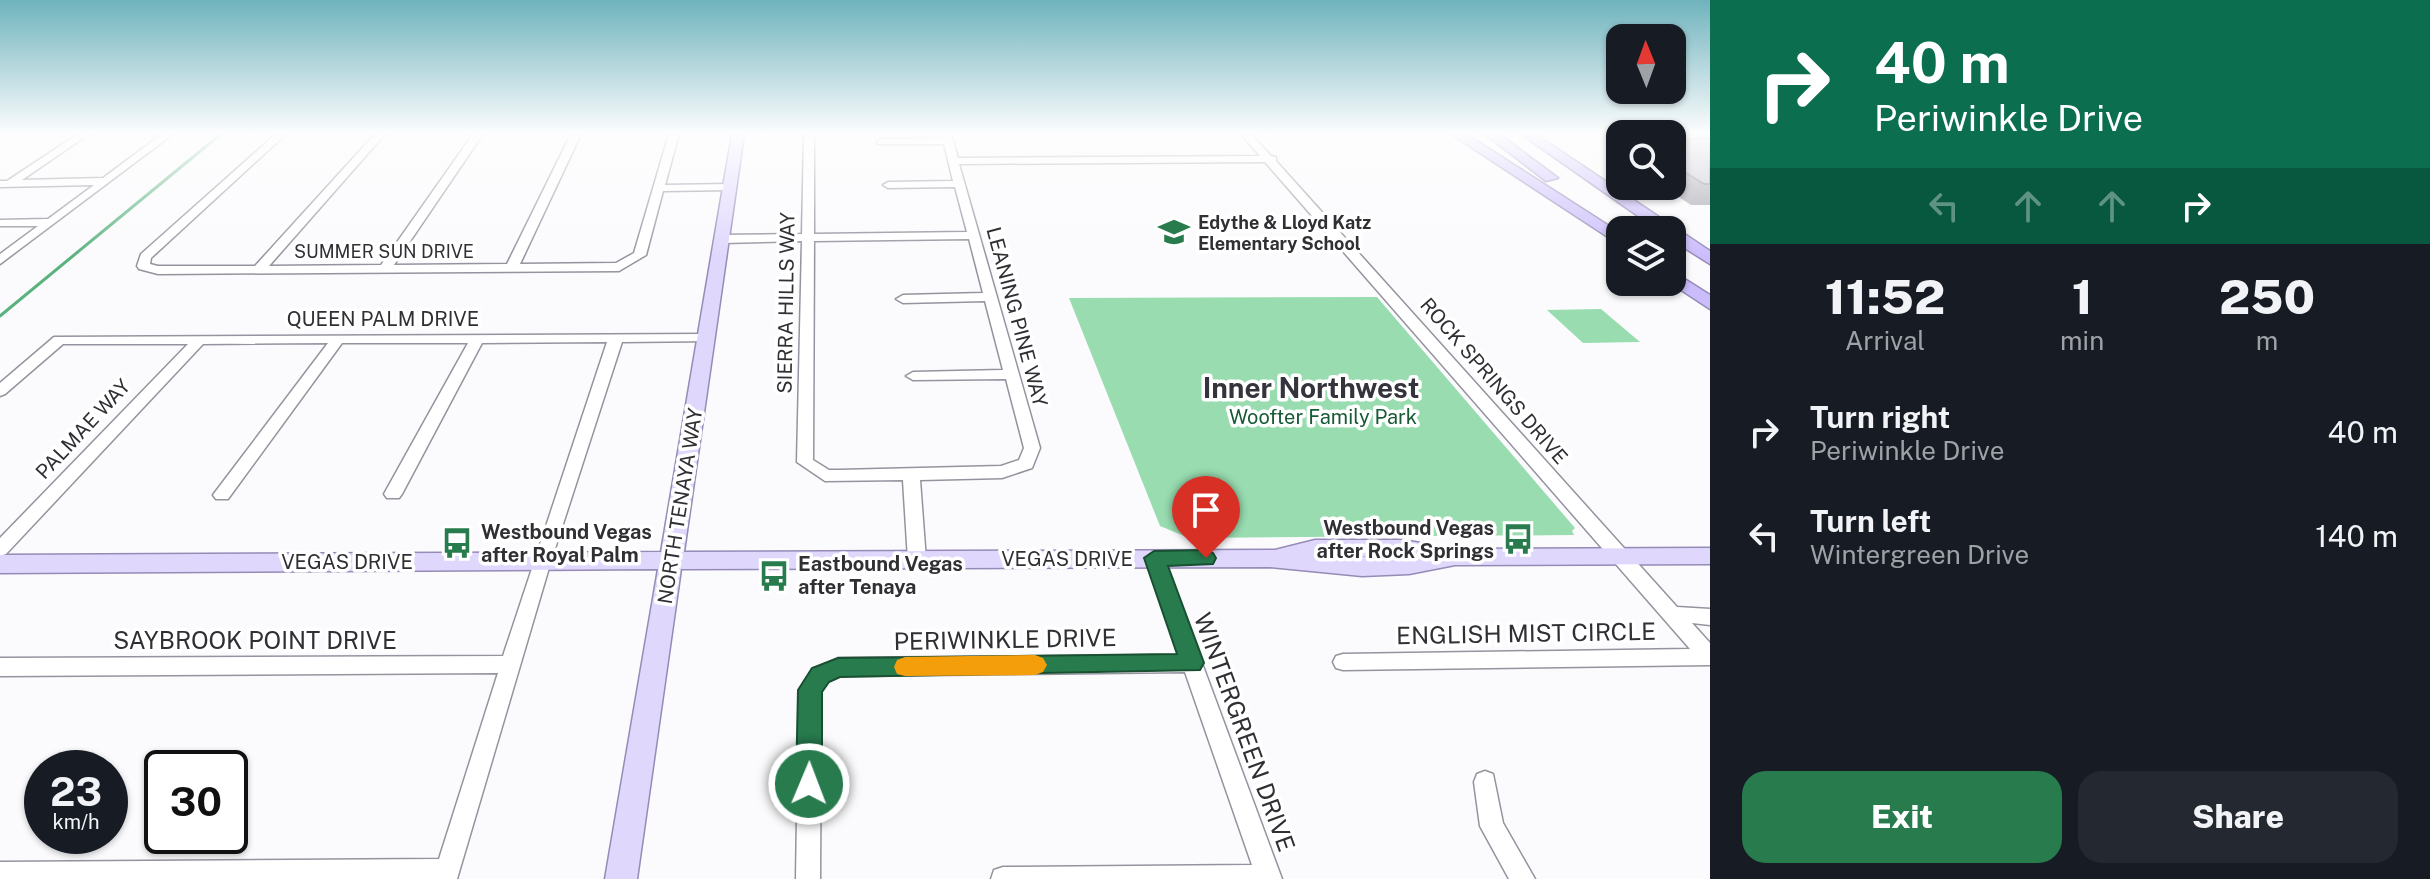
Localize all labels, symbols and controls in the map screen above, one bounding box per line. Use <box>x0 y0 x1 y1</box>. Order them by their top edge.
north arrow <box>1606 24 1686 104</box>
map controls <box>1606 24 1686 296</box>
text: 40 m <box>1874 30 2010 96</box>
icon: right <box>1742 32 1846 136</box>
text: Periwinkle Drive <box>1874 97 2143 139</box>
button: search <box>1606 120 1686 200</box>
icon: left <box>1922 184 1966 228</box>
icon: ahead <box>2006 184 2050 228</box>
icon: ahead <box>2090 184 2134 228</box>
icon: right <box>2174 184 2218 228</box>
street label: SIERRA HILLS WAY <box>772 212 800 394</box>
place label: Edythe & Lloyd Katz Elementary School <box>1198 212 1371 254</box>
school or university icon: Edythe & Lloyd Katz Elementary School <box>1157 215 1191 249</box>
button: layers <box>1606 216 1686 296</box>
street label: LEANING PINE WAY <box>981 224 1053 410</box>
street label: SUMMER SUN DRIVE <box>294 241 474 262</box>
text: 11:52 <box>1825 268 1945 325</box>
text: 1 <box>2072 268 2093 325</box>
text: 250 <box>2219 268 2315 325</box>
street label: ROCK SPRINGS DRIVE <box>1415 293 1573 469</box>
street label: QUEEN PALM DRIVE <box>287 307 479 331</box>
text: Arrival <box>1845 325 1925 356</box>
text: min <box>2060 325 2104 356</box>
text: m <box>2256 325 2278 356</box>
district label: Inner Northwest <box>1203 371 1419 404</box>
street label: PALMAE WAY <box>31 374 135 484</box>
text: Turn right <box>1810 399 1950 435</box>
park label: Woofter Family Park <box>1229 405 1417 429</box>
street label: NORTH TENAYA WAY <box>653 406 707 606</box>
icon: right <box>1742 410 1786 454</box>
text: 40 m <box>2328 414 2398 450</box>
text: Periwinkle Drive <box>1810 435 2004 466</box>
pin <box>1172 476 1240 558</box>
icon: arrive <box>1184 488 1228 532</box>
text: Turn left <box>1810 503 1931 539</box>
icon: left <box>1742 514 1786 558</box>
place label: Westbound Vegas after Rock Springs <box>1316 516 1494 563</box>
text: 140 m <box>2315 518 2398 554</box>
place label: Westbound Vegas after Royal Palm <box>481 520 652 567</box>
bus stop icon: Westbound Vegas after Rock Springs <box>1501 522 1535 556</box>
bus stop icon: Westbound Vegas after Royal Palm <box>440 526 474 560</box>
text: Wintergreen Drive <box>1810 539 2029 570</box>
street label: VEGAS DRIVE <box>1001 547 1133 571</box>
street label: VEGAS DRIVE <box>281 550 413 574</box>
place label: Eastbound Vegas after Tenaya <box>798 552 963 599</box>
bus stop icon: Eastbound Vegas after Tenaya <box>757 559 791 593</box>
street label: WINTERGREEN DRIVE <box>1189 609 1301 855</box>
street label: ENGLISH MIST CIRCLE <box>1396 617 1656 649</box>
street label: PERIWINKLE DRIVE <box>893 623 1117 655</box>
street label: SAYBROOK POINT DRIVE <box>113 626 397 654</box>
position arrow <box>767 742 851 826</box>
speed limit sign: 30 <box>144 750 248 854</box>
text: 23 <box>50 768 102 815</box>
button: Exit <box>1742 771 2062 863</box>
button: Share <box>2078 771 2398 863</box>
text: km/h <box>52 810 100 834</box>

